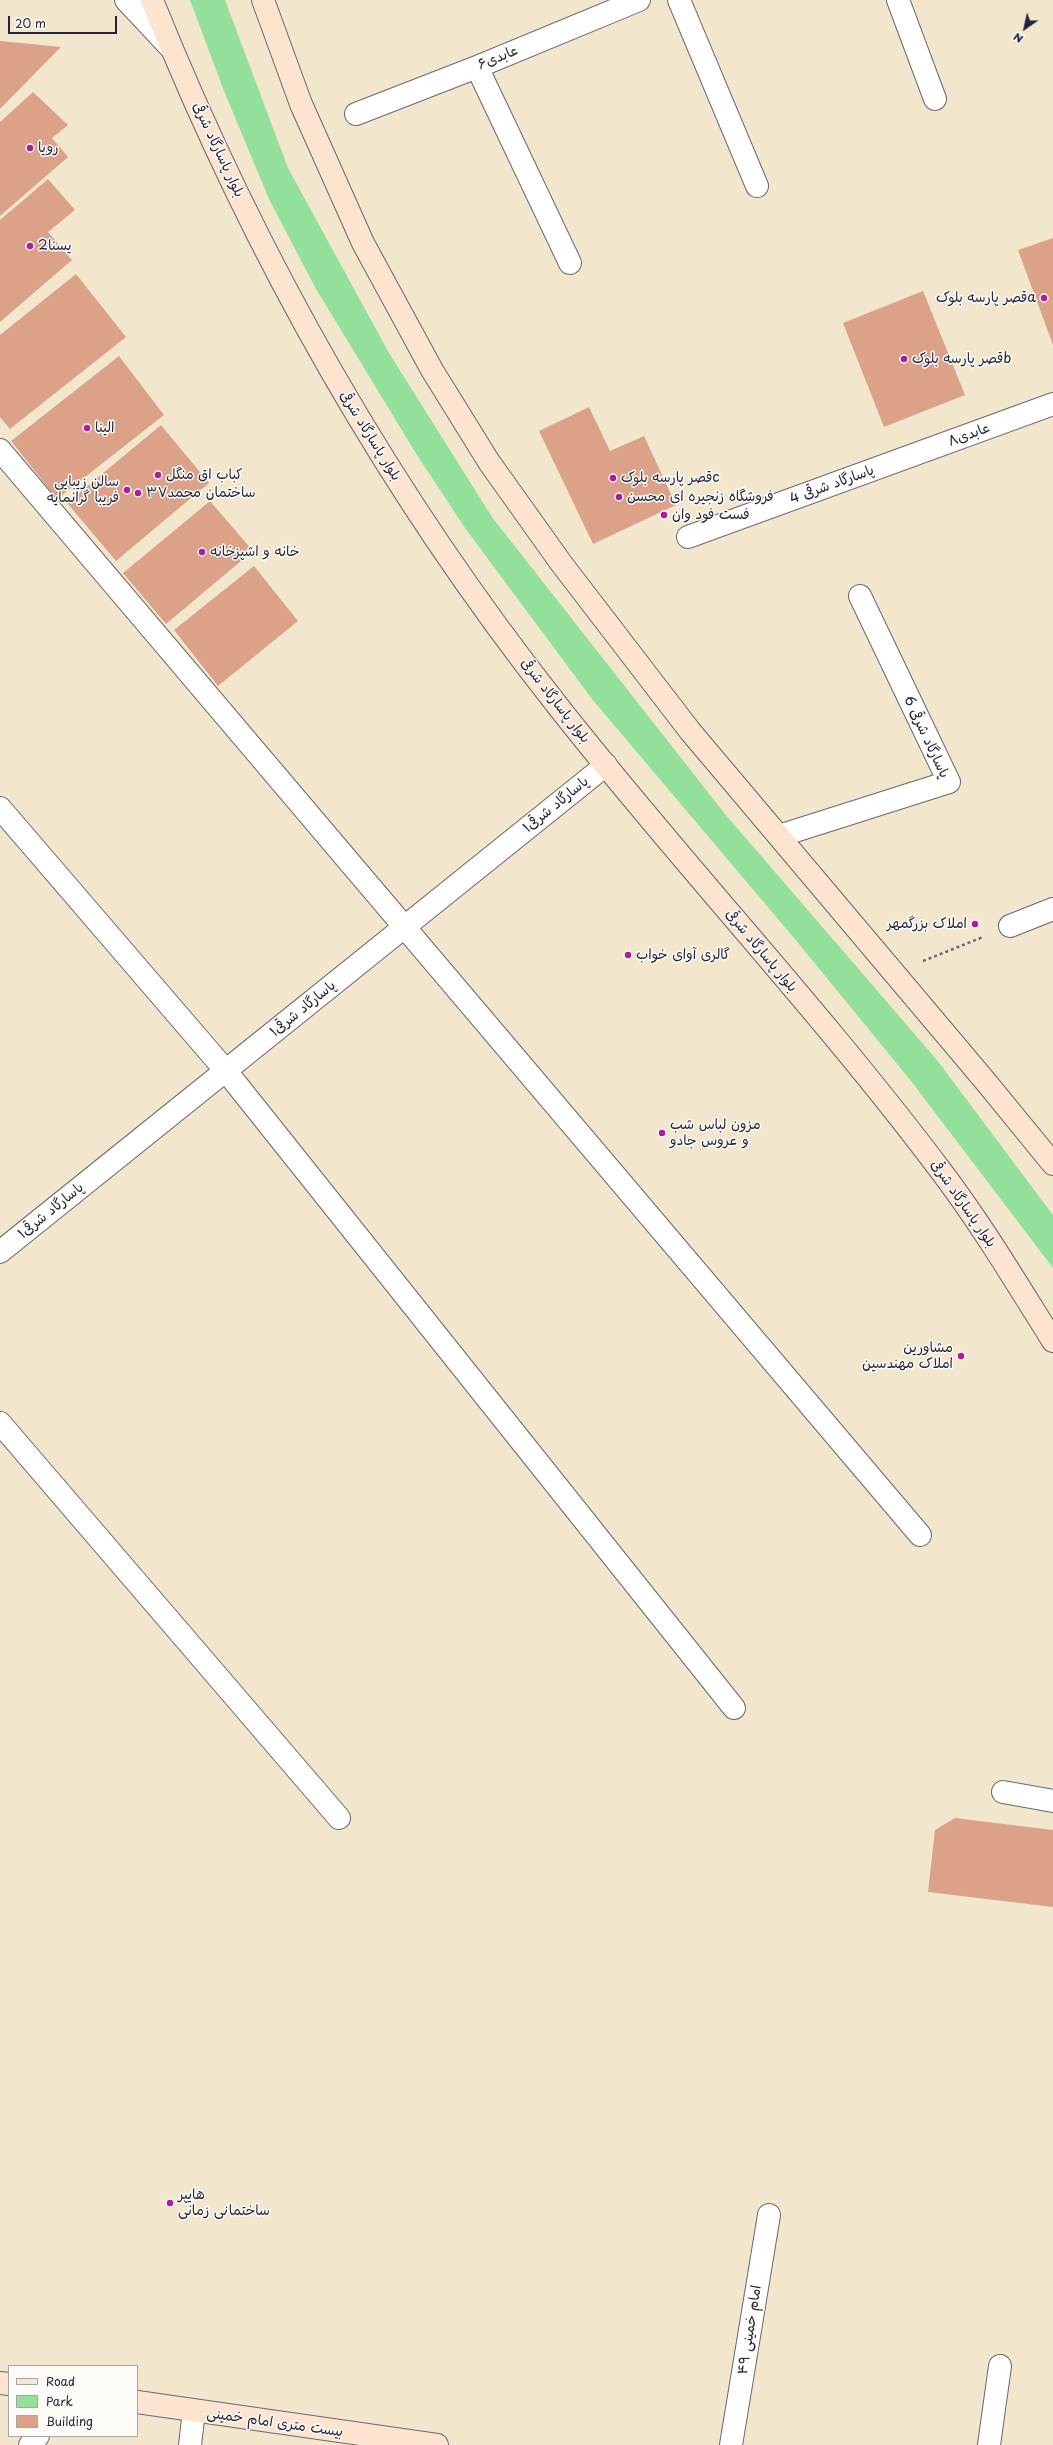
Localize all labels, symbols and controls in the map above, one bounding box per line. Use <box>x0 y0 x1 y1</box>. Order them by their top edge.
scale bar <box>10 8 119 34</box>
north arrow <box>1005 8 1045 48</box>
text: 20 m <box>15 14 46 32</box>
text: N <box>1010 29 1026 48</box>
street label: عابدی۶ <box>475 42 521 74</box>
street label: بلوار پاسارگاد شرقی <box>189 100 247 200</box>
place label: رویا <box>38 140 59 156</box>
marker: رویا <box>25 143 35 153</box>
place label: یسنا2 <box>38 238 72 254</box>
marker: یسنا2 <box>25 241 35 251</box>
place label: قصر پارسه بلوکa <box>936 290 1036 306</box>
marker: قصر پارسه بلوکa <box>1039 293 1049 303</box>
place label: قصر پارسه بلوکb <box>912 351 1011 367</box>
marker: قصر پارسه بلوکb <box>899 354 909 364</box>
street label: بلوار پاسارگاد شرقی <box>336 388 404 484</box>
place label: الینا <box>95 420 115 436</box>
street label: عابدی۸ <box>946 420 992 450</box>
marker: الینا <box>82 423 92 433</box>
street label: 4 پاسارگاد شرقی <box>788 462 876 508</box>
place label: کباب اق منگل <box>166 467 243 483</box>
marker: کباب اق منگل <box>153 470 163 480</box>
place label: قصر پارسه بلوکc <box>621 470 720 486</box>
marker: قصر پارسه بلوکc <box>608 473 618 483</box>
place label: سالن زیبایی فریبا گرانمایه <box>47 474 119 506</box>
marker: سالن زیبایی فریبا گرانمایه <box>122 485 132 495</box>
place label: ساختمان محمد۳۷ <box>146 485 256 501</box>
marker: ساختمان محمد۳۷ <box>133 488 143 498</box>
place label: فروشگاه زنجیره ای محسن <box>627 489 774 505</box>
marker: فروشگاه زنجیره ای محسن <box>614 492 624 502</box>
place label: فست فود وان <box>672 507 750 523</box>
marker: فست فود وان <box>659 510 669 520</box>
place label: خانه و اشپزخانه <box>210 544 299 560</box>
marker: خانه و اشپزخانه <box>197 547 207 557</box>
street label: بلوار پاسارگاد شرقی <box>517 655 593 747</box>
street label: 6 پاسارگاد شرقی <box>900 693 952 781</box>
street label: پاسارگاد شرقی۱ <box>520 773 592 837</box>
street label: بلوار پاسارگاد شرقی <box>721 906 801 996</box>
place label: املاک بزرگمهر <box>887 916 967 932</box>
marker: املاک بزرگمهر <box>970 919 980 929</box>
place label: گالری آوای خواب <box>636 947 730 963</box>
marker: گالری آوای خواب <box>623 950 633 960</box>
street label: پاسارگاد شرقی۱ <box>267 977 339 1041</box>
place label: مزون لباس شب و عروس جادو <box>670 1117 761 1150</box>
marker: مزون لباس شب و عروس جادو <box>657 1128 667 1138</box>
street label: بلوار پاسارگاد شرقی <box>927 1157 999 1251</box>
street label: پاسارگاد شرقی۱ <box>15 1179 87 1243</box>
place label: مشاورین املاک مهندسین <box>862 1340 953 1372</box>
marker: مشاورین املاک مهندسین <box>956 1351 966 1361</box>
place label: هایپر ساختمانی زمانی <box>178 2187 270 2220</box>
marker: هایپر ساختمانی زمانی <box>165 2198 175 2208</box>
street label: امام خمینی ۴۹ <box>735 2284 765 2376</box>
legend <box>8 2365 138 2437</box>
text: Road <box>46 2372 75 2390</box>
text: Park <box>46 2392 73 2410</box>
street label: بیست متری امام خمینی <box>206 2405 344 2441</box>
text: Building <box>46 2412 93 2430</box>

